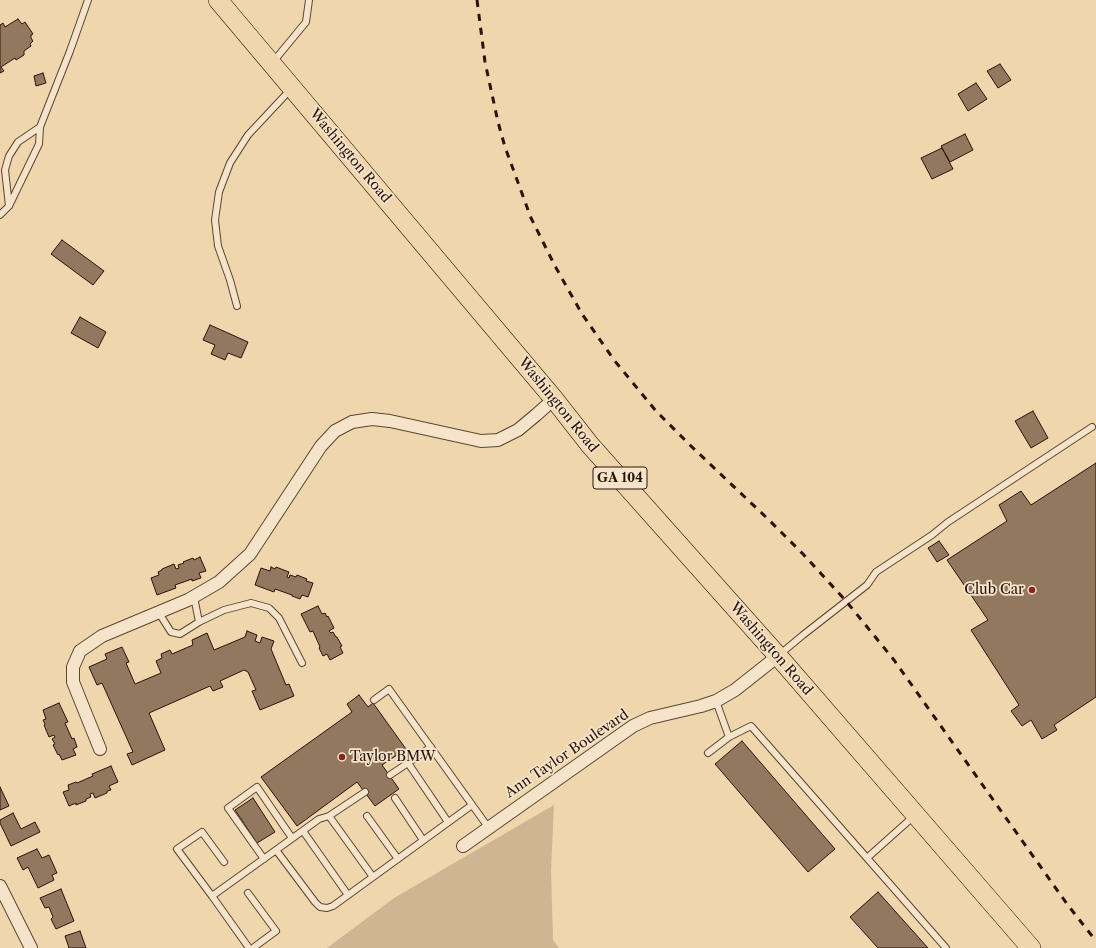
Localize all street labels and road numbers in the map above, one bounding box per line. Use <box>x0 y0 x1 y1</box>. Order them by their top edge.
street label: Washington Road <box>306 106 394 206</box>
street label: Washington Road <box>515 354 601 456</box>
road number: GA 104 <box>593 467 647 489</box>
street label: Washington Road <box>726 599 816 699</box>
street label: Ann Taylor Boulevard <box>502 706 632 802</box>

